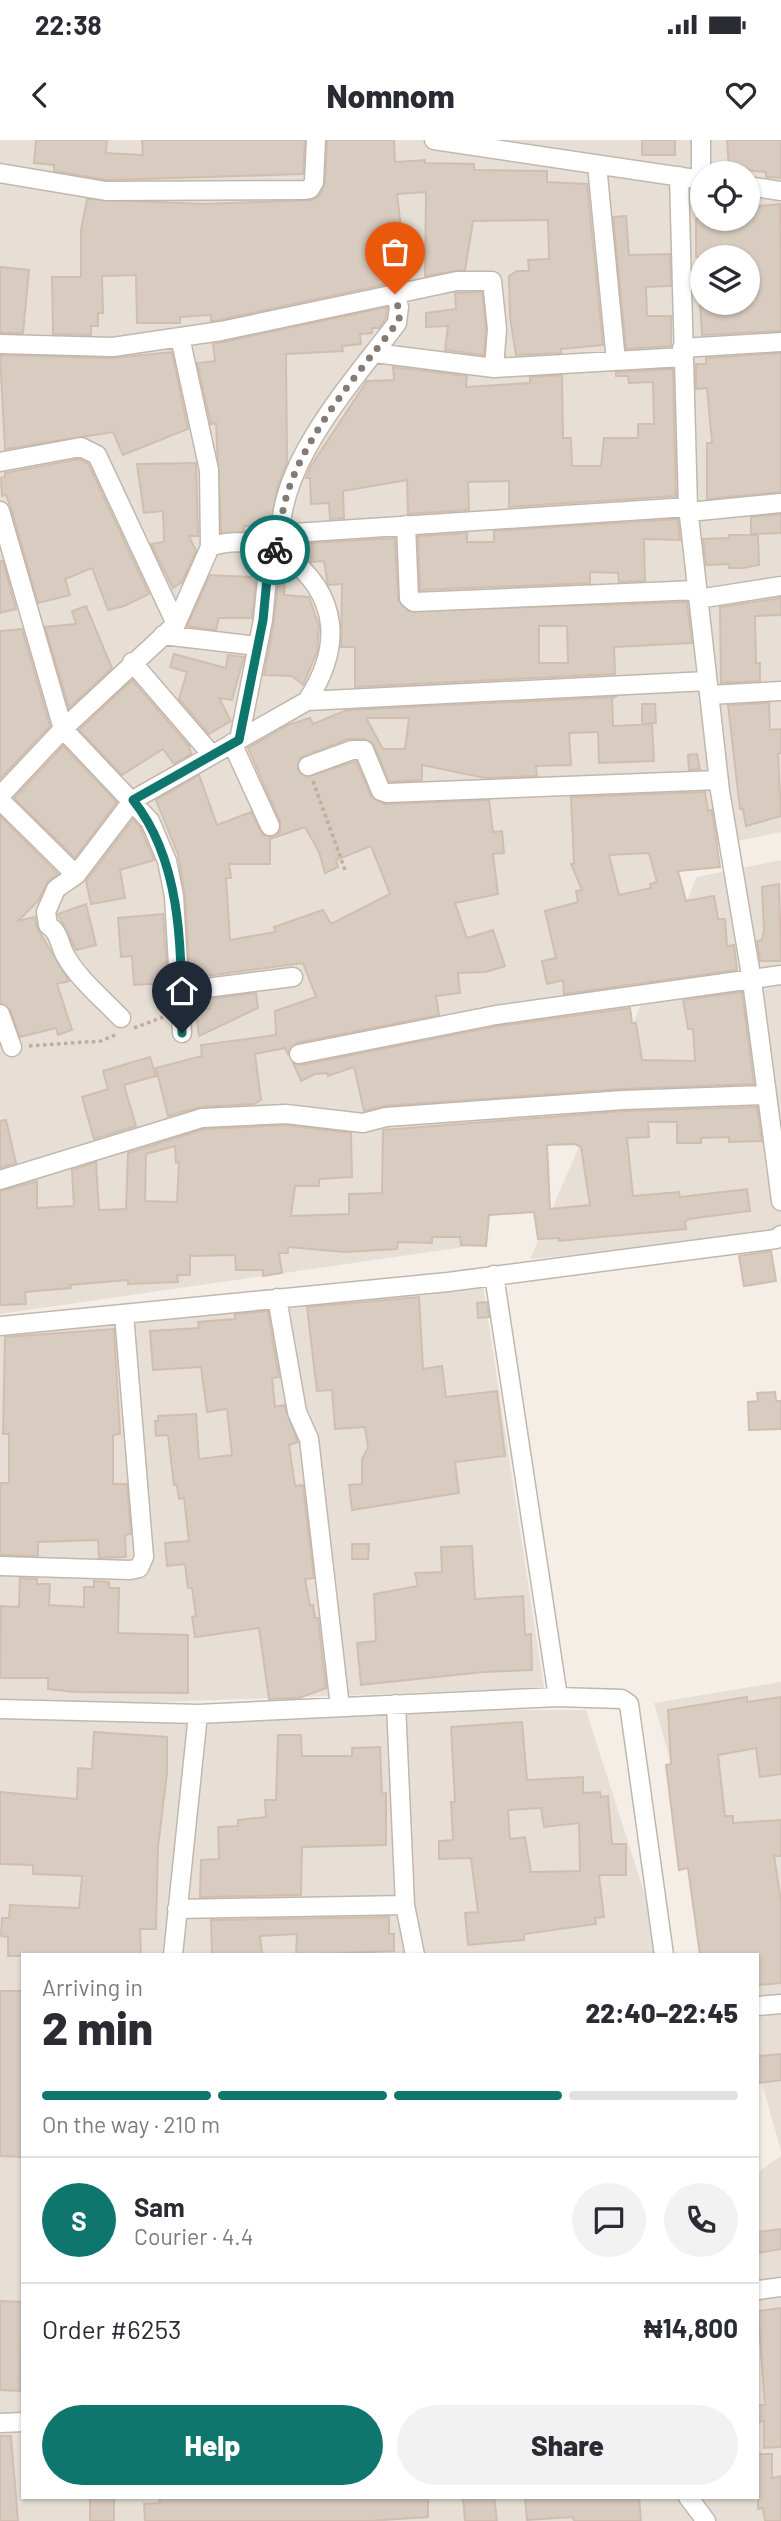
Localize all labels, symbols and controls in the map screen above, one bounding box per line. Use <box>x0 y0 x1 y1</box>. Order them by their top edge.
text: 22:38 <box>35 9 102 40</box>
icon: back <box>21 76 59 114</box>
text: Nomnom <box>326 76 455 114</box>
icon: heart <box>722 76 760 114</box>
map controls <box>690 161 760 315</box>
button: locate <box>690 161 760 231</box>
pin <box>365 222 425 294</box>
icon: bag <box>376 233 414 271</box>
button: layers <box>690 245 760 315</box>
courier <box>240 515 310 585</box>
icon: bike <box>256 531 294 569</box>
pin <box>152 961 212 1033</box>
icon: home <box>163 972 201 1010</box>
text: Arriving in <box>42 1973 143 2001</box>
text: 22:40–22:45 <box>585 1997 738 2028</box>
text: 2 min <box>42 1999 153 2054</box>
text: On the way · 210 m <box>42 2110 220 2138</box>
button: chat <box>572 2183 646 2257</box>
button: phone <box>664 2183 738 2257</box>
text: Sam <box>134 2191 185 2222</box>
text: S <box>71 2205 87 2236</box>
text: Courier · 4.4 <box>134 2222 253 2250</box>
text: ₦14,800 <box>644 2312 738 2343</box>
text: Order #6253 <box>42 2313 181 2344</box>
button: Help <box>42 2405 383 2485</box>
button: Share <box>397 2405 738 2485</box>

